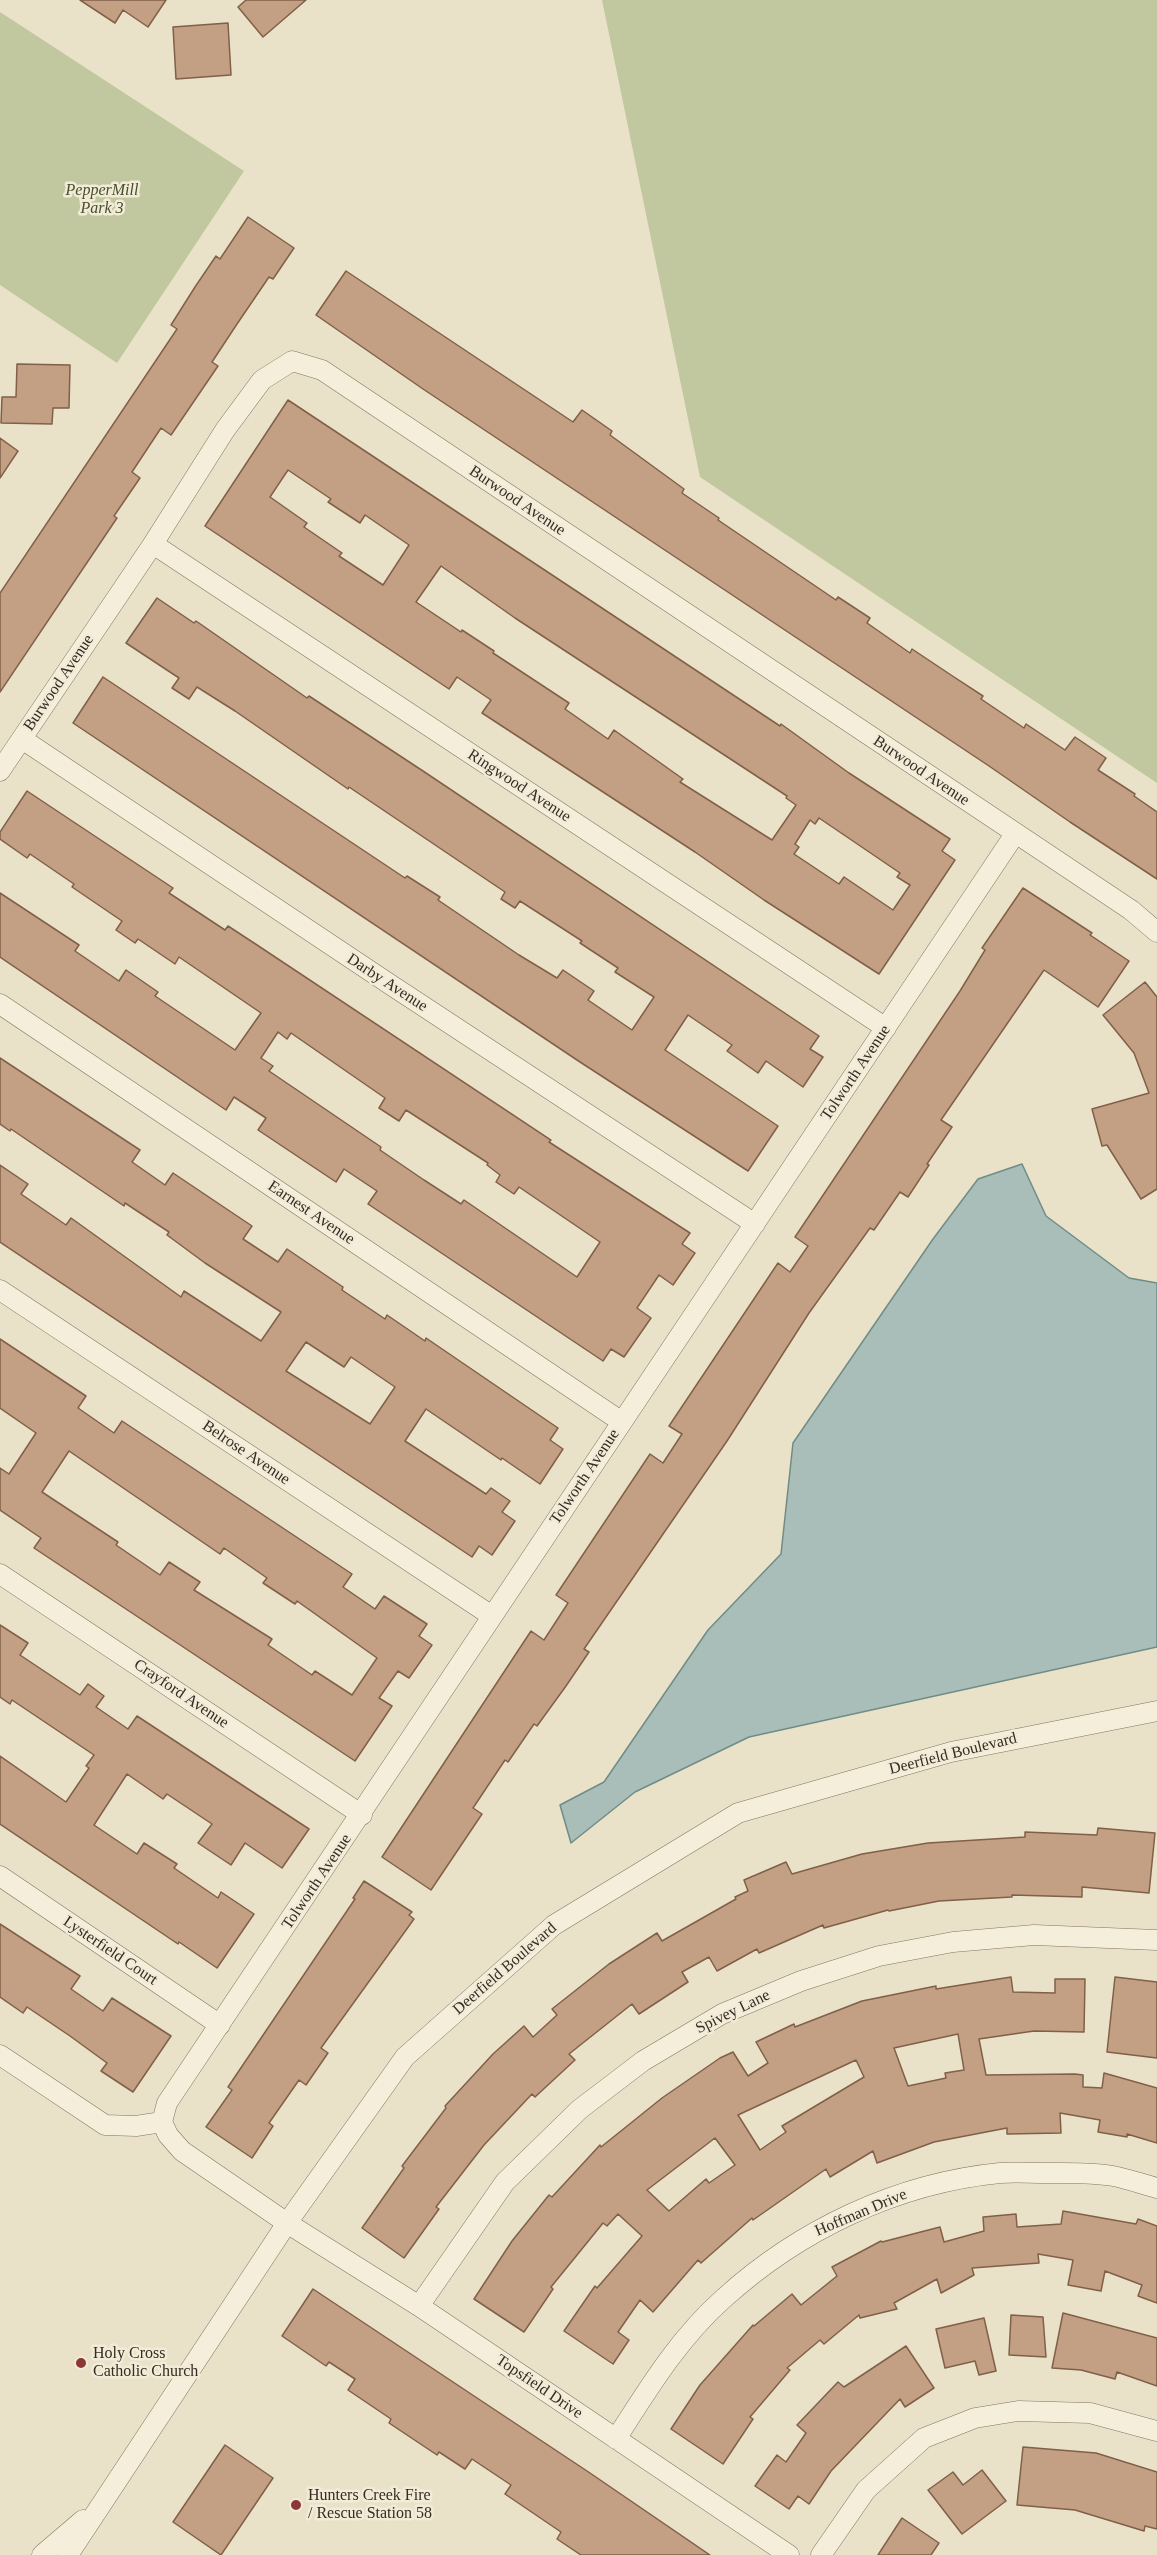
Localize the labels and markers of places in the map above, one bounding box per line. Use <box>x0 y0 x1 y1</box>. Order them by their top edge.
place label: Holy Cross Catholic Church <box>93 2344 198 2382</box>
marker: Holy Cross Catholic Church <box>74 2356 88 2370</box>
place label: Hunters Creek Fire / Rescue Station 58 <box>308 2486 432 2524</box>
marker: Hunters Creek Fire / Rescue Station 58 <box>289 2498 303 2512</box>

